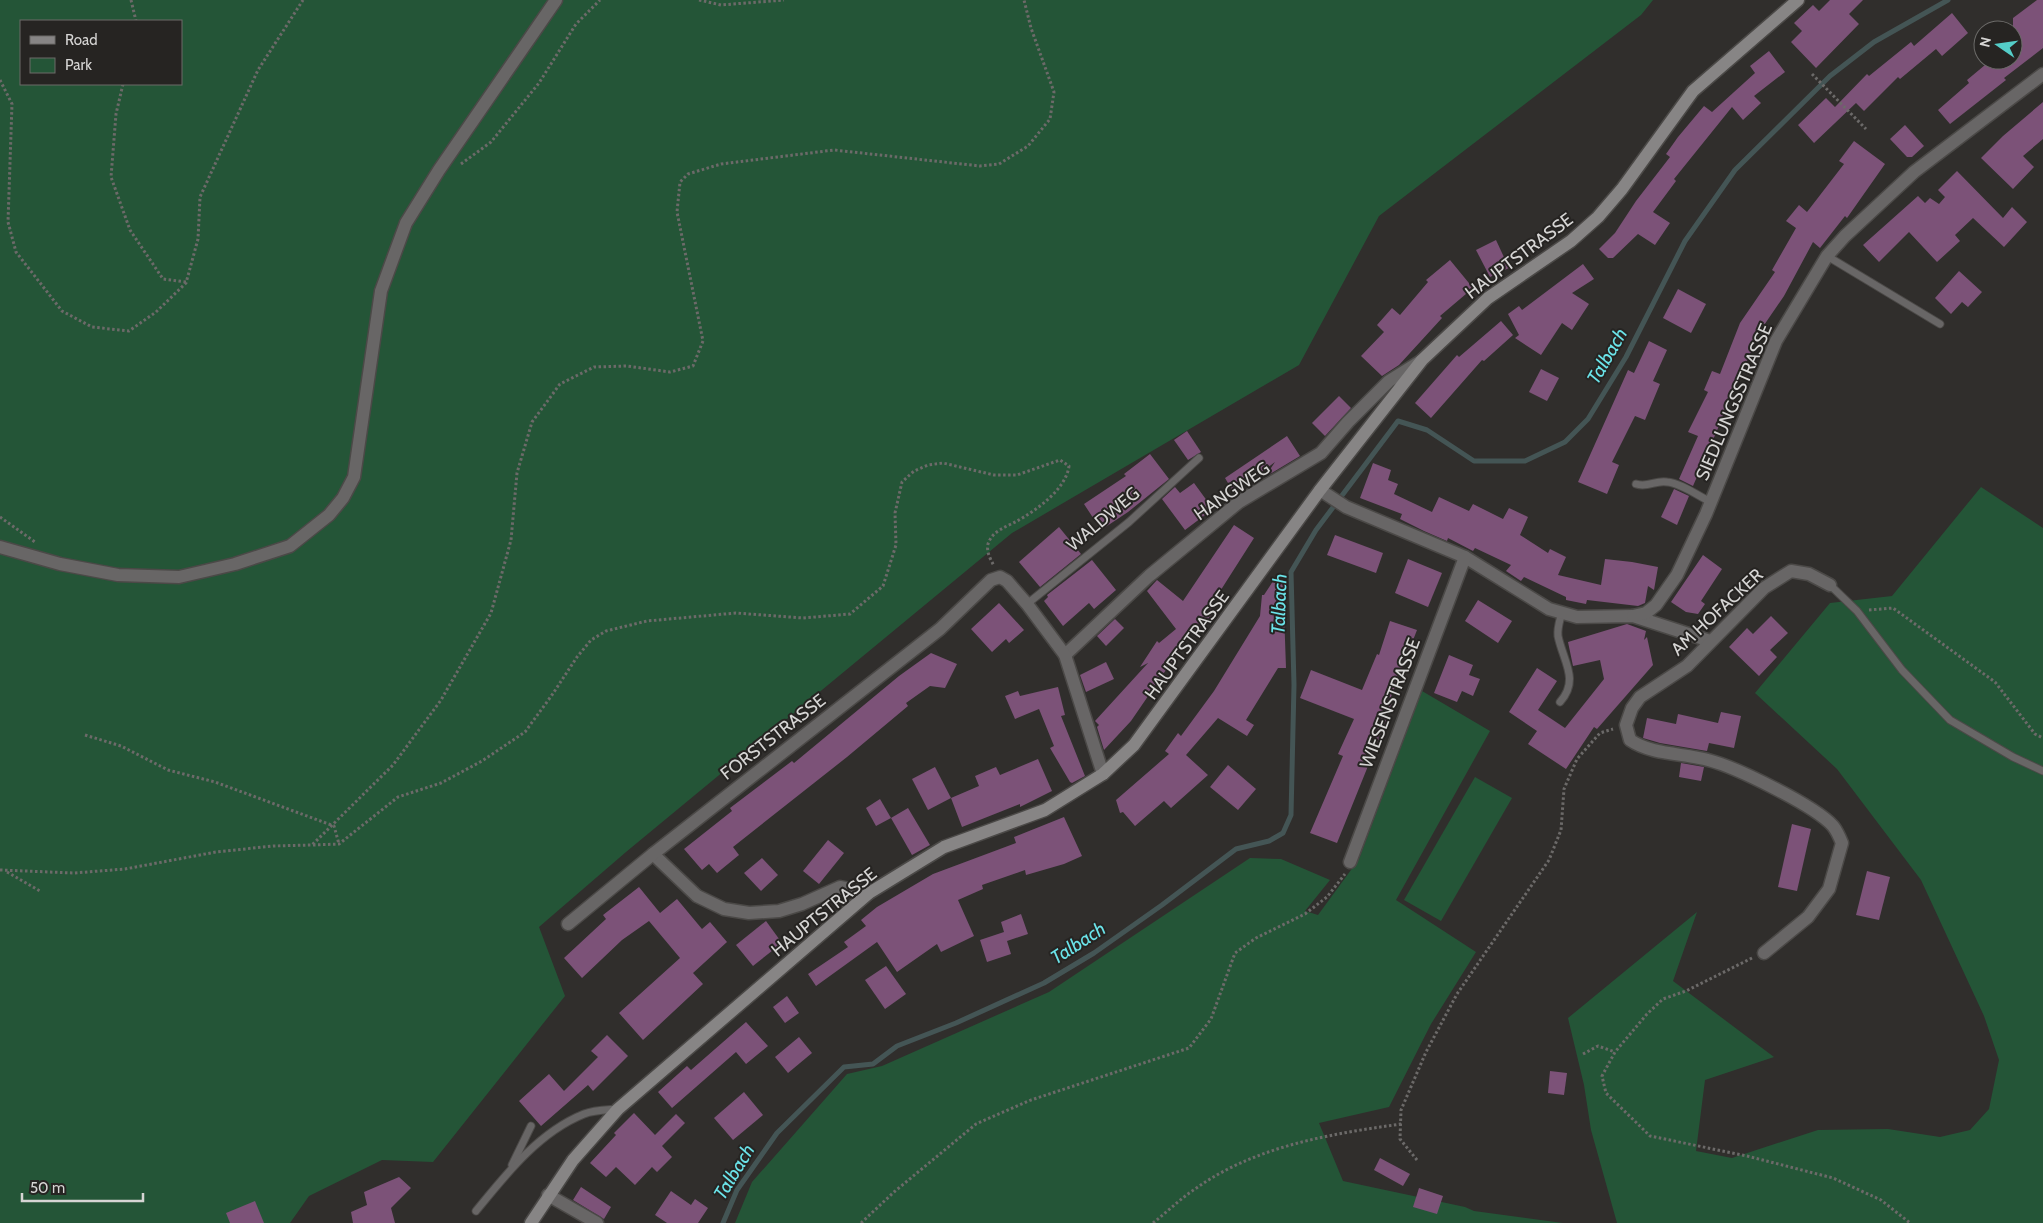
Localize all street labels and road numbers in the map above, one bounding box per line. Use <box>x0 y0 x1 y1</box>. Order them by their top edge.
street label: HAUPTSTRASSE <box>1461 208 1577 304</box>
street label: SIEDLUNGSSTRASSE <box>1691 320 1777 484</box>
street label: HANGWEG <box>1190 457 1274 525</box>
street label: WALDWEG <box>1062 482 1144 556</box>
street label: AM HOFACKER <box>1666 564 1768 660</box>
street label: HAUPTSTRASSE <box>1140 586 1234 704</box>
street label: WIESENSTRASSE <box>1355 635 1425 771</box>
street label: FORSTSTRASSE <box>716 689 830 785</box>
street label: HAUPTSTRASSE <box>767 863 881 961</box>

